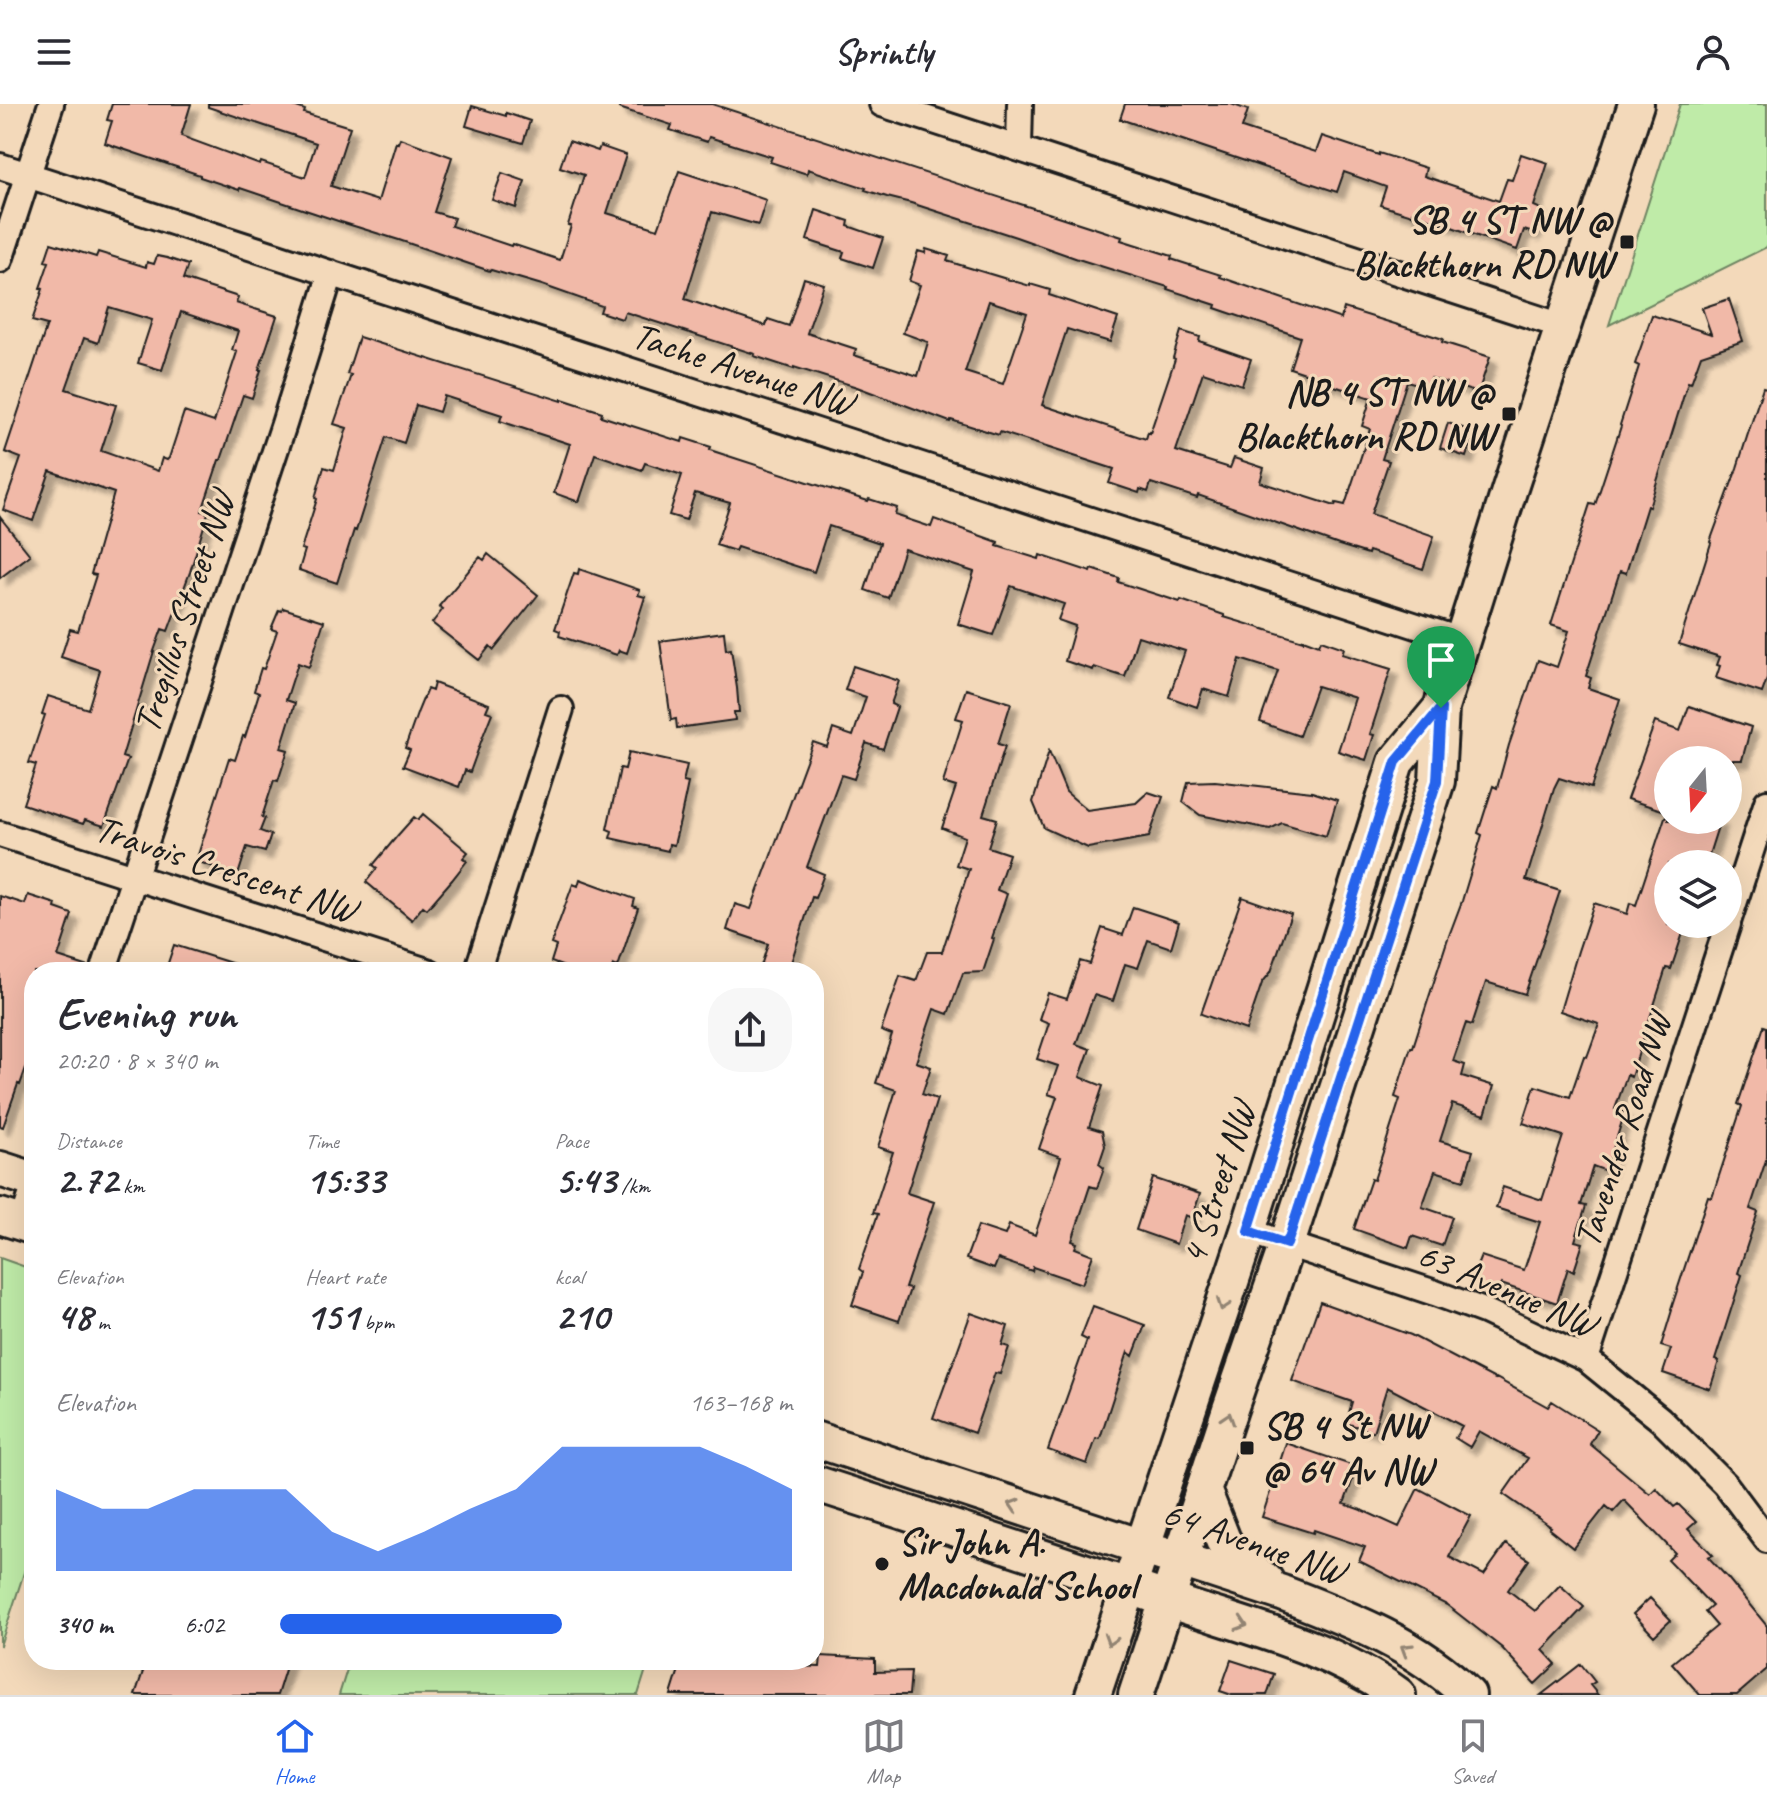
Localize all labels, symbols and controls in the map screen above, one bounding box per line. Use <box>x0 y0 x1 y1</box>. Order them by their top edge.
text: Sprintly <box>834 29 933 75</box>
icon: menu <box>32 30 76 74</box>
icon: person <box>1691 30 1735 74</box>
place label: SB 4 ST NW @ Blackthorn RD NW <box>1354 197 1619 288</box>
marker: SB 4 ST NW @ Blackthorn RD NW <box>1618 233 1636 251</box>
street label: Tache Avenue NW <box>627 311 863 428</box>
place label: NB 4 ST NW @ Blackthorn RD NW <box>1236 369 1501 460</box>
marker: NB 4 ST NW @ Blackthorn RD NW <box>1500 405 1518 423</box>
street label: Tregillus Street NW <box>123 482 246 739</box>
pin <box>1407 626 1475 708</box>
icon: arrive <box>1419 638 1463 682</box>
north arrow <box>1654 746 1742 834</box>
map controls <box>1654 746 1742 938</box>
street label: Travois Crescent NW <box>89 805 366 935</box>
button: layers <box>1654 850 1742 938</box>
text: Evening run <box>56 986 236 1041</box>
button: share <box>708 988 792 1072</box>
street label: Tavender Road NW <box>1563 1003 1684 1253</box>
text: 20:20 · 8 × 340 m <box>56 1044 217 1077</box>
street label: 4 Street NW <box>1170 1092 1267 1270</box>
text: Distance <box>56 1127 122 1155</box>
text: Time <box>305 1127 339 1155</box>
text: Pace <box>555 1127 589 1155</box>
text: 2.72 <box>56 1155 118 1205</box>
text: 15:33 <box>305 1155 385 1205</box>
text: 5:43 <box>555 1155 616 1205</box>
text: km <box>118 1172 145 1200</box>
text: /km <box>616 1172 650 1200</box>
street label: 63 Avenue NW <box>1410 1230 1607 1349</box>
text: Elevation <box>56 1263 124 1291</box>
text: Heart rate <box>305 1263 386 1291</box>
text: kcal <box>555 1263 584 1291</box>
text: 48 <box>56 1291 92 1341</box>
text: 151 <box>305 1291 359 1341</box>
text: 210 <box>555 1291 609 1341</box>
one-way arrow <box>1217 1297 1233 1311</box>
text: m <box>92 1308 110 1336</box>
text: bpm <box>359 1308 394 1336</box>
text: Elevation <box>56 1386 136 1419</box>
text: 163–168 m <box>689 1386 792 1419</box>
place label: SB 4 St NW @ 64 Av NW <box>1263 1403 1437 1494</box>
one-way arrow <box>1218 1412 1234 1426</box>
marker: SB 4 St NW @ 64 Av NW <box>1238 1439 1256 1457</box>
street label: 64 Avenue NW <box>1157 1489 1355 1596</box>
one-way arrow <box>1008 1498 1021 1514</box>
place label: Sir John A. Macdonald School <box>898 1519 1143 1610</box>
marker: Sir John A. Macdonald School <box>873 1555 891 1573</box>
text: 340 m <box>56 1608 112 1641</box>
text: 6:02 <box>184 1608 224 1641</box>
one-way arrow <box>1234 1615 1248 1631</box>
one-way arrow <box>1104 1632 1120 1646</box>
one-way arrow <box>1400 1643 1414 1658</box>
tab: Home <box>273 1714 317 1790</box>
tab: Map <box>862 1714 906 1790</box>
tab: Saved <box>1451 1714 1495 1790</box>

